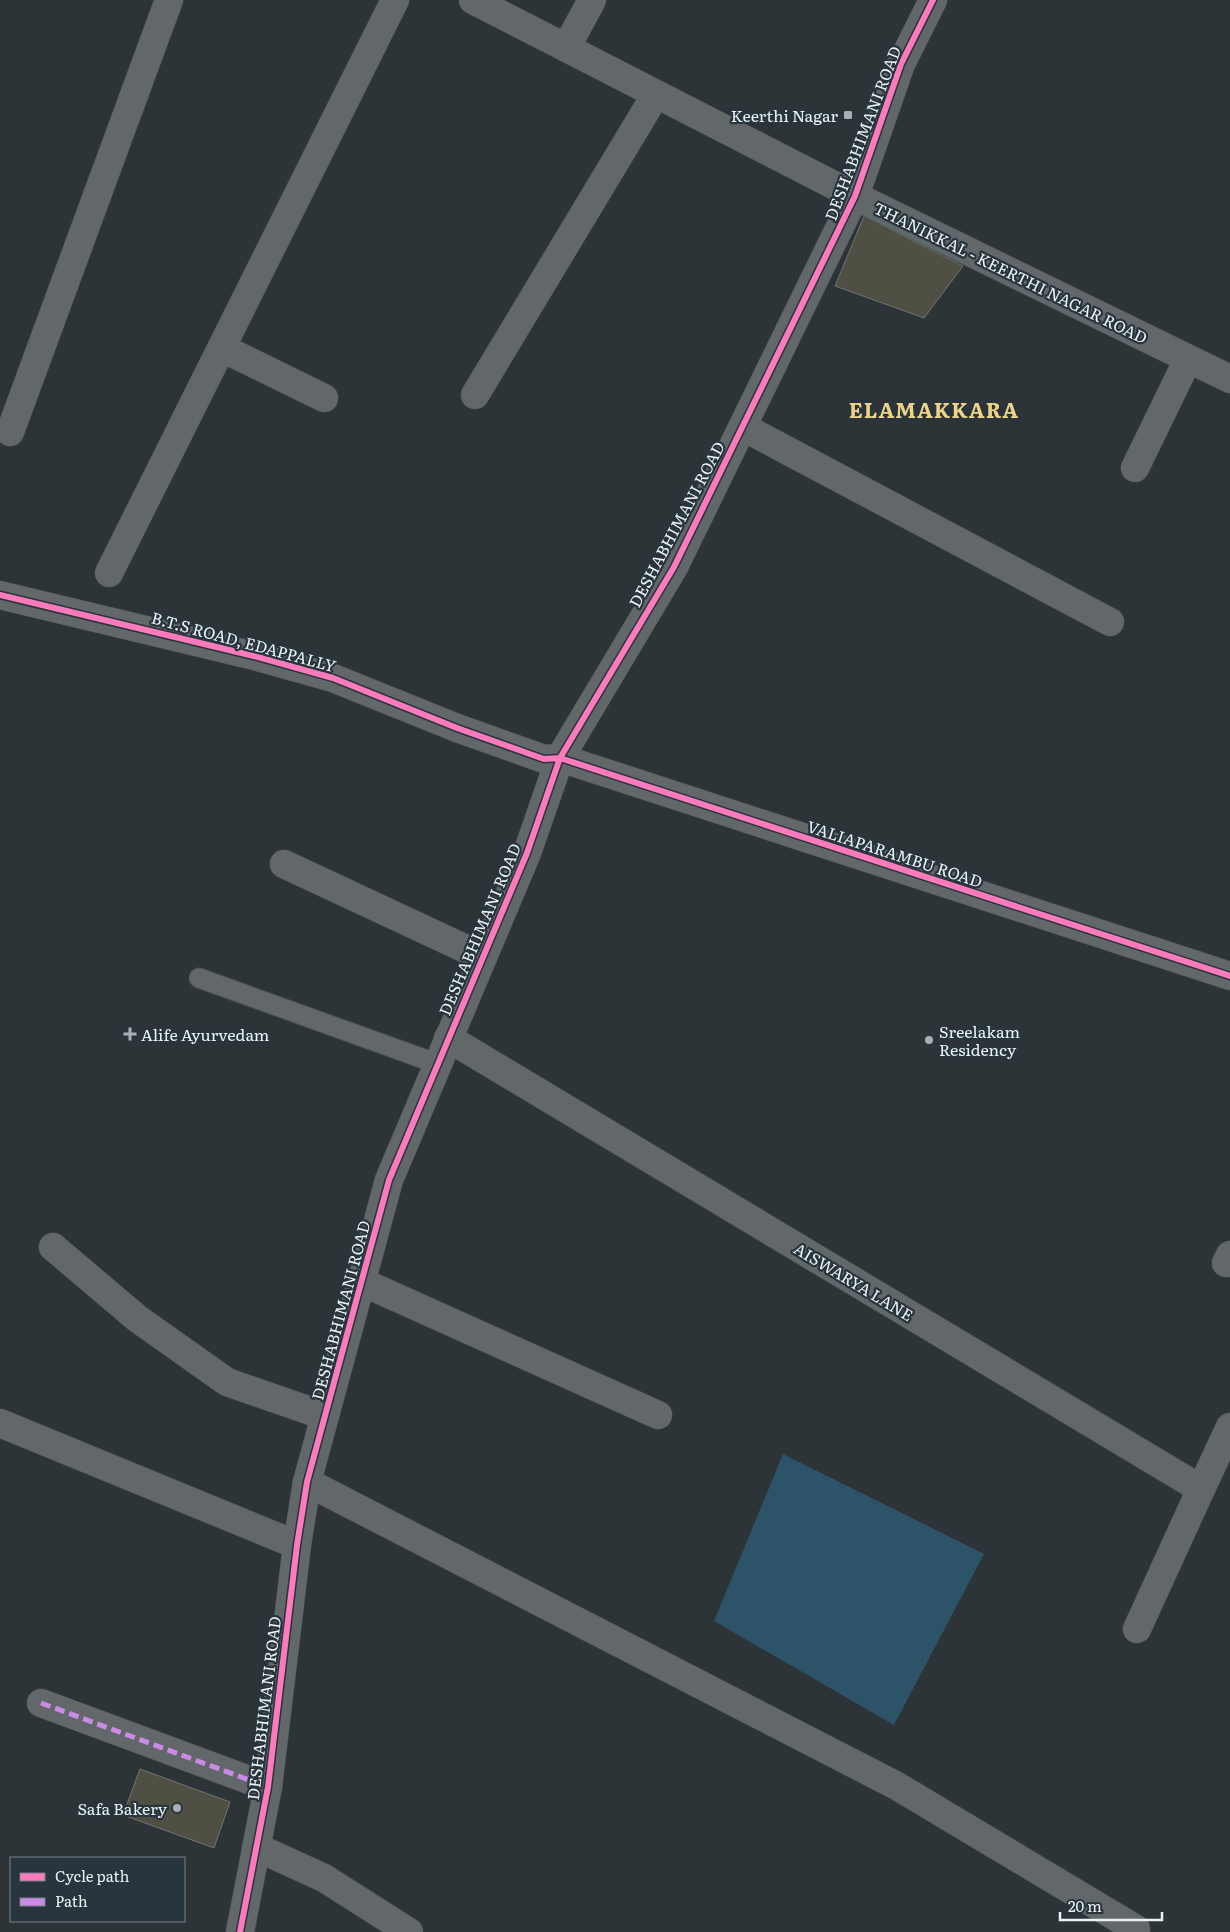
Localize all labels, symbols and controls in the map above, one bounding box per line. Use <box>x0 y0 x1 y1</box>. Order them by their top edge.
street label: DESHABHIMANI ROAD <box>818 42 906 224</box>
place label: Keerthi Nagar <box>731 103 838 127</box>
marker: Keerthi Nagar <box>842 109 854 121</box>
street label: THANIKKAL - KEERTHI NAGAR ROAD <box>870 195 1152 349</box>
district label: ELAMAKKARA <box>849 393 1019 424</box>
street label: DESHABHIMANI ROAD <box>622 437 730 611</box>
street label: B.T.S ROAD, EDAPPALLY <box>149 605 340 677</box>
street label: VALIAPARAMBU ROAD <box>804 813 986 893</box>
street label: DESHABHIMANI ROAD <box>432 839 526 1019</box>
place label: Sreelakam Residency <box>939 1019 1021 1061</box>
place label: Alife Ayurvedam <box>141 1022 270 1046</box>
marker: Alife Ayurvedam <box>123 1027 137 1041</box>
marker: Sreelakam Residency <box>923 1034 935 1046</box>
street label: DESHABHIMANI ROAD <box>304 1218 376 1402</box>
street label: AISWARYA LANE <box>790 1236 918 1326</box>
street label: DESHABHIMANI ROAD <box>240 1615 286 1801</box>
place label: Safa Bakery <box>77 1796 168 1820</box>
marker: Safa Bakery <box>171 1802 183 1814</box>
legend <box>10 1857 185 1922</box>
text: Cycle path <box>55 1864 130 1887</box>
text: Path <box>55 1889 88 1912</box>
scale bar <box>1060 1890 1162 1922</box>
text: 20 m <box>1068 1894 1102 1917</box>

